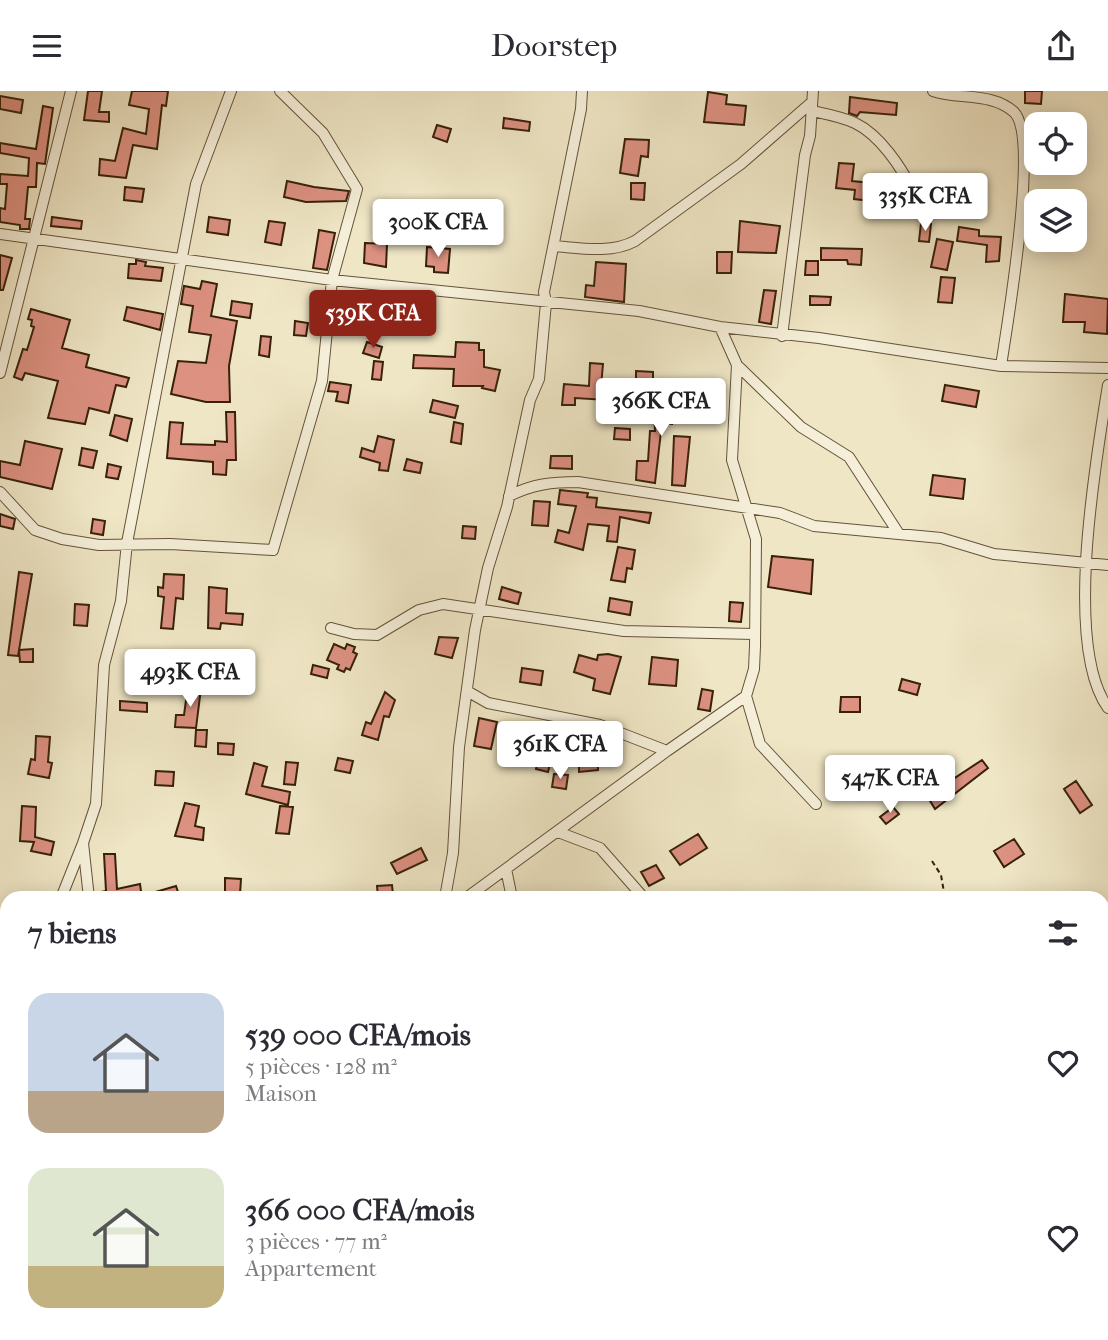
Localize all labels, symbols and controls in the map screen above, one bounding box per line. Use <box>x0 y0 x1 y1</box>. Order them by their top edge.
icon: menu <box>28 27 66 65</box>
text: Doorstep <box>491 27 617 64</box>
icon: share <box>1042 27 1080 65</box>
map controls <box>1024 112 1087 252</box>
button: locate <box>1024 112 1087 175</box>
pin: 335K CFA <box>853 173 997 233</box>
text: 335K CFA <box>879 182 971 209</box>
button: layers <box>1024 189 1087 252</box>
pin: 300K CFA <box>366 199 510 259</box>
text: 300K CFA <box>389 208 487 235</box>
pin: 539K CFA <box>301 291 445 350</box>
text: 539K CFA <box>325 299 421 326</box>
pin: 366K CFA <box>589 379 733 438</box>
text: 366K CFA <box>612 387 710 414</box>
pin: 493K CFA <box>118 649 262 709</box>
text: 493K CFA <box>140 658 240 685</box>
pin: 361K CFA <box>488 721 632 781</box>
text: 361K CFA <box>513 730 607 757</box>
pin: 547K CFA <box>818 755 962 815</box>
text: 547K CFA <box>841 764 939 791</box>
icon: filters <box>1044 914 1082 952</box>
text: 7 biens <box>28 916 116 951</box>
text: 539 000 CFA/mois <box>245 1018 471 1053</box>
icon: home <box>84 1021 168 1105</box>
icon: heart <box>1044 1044 1082 1082</box>
text: 5 pièces · 128 m² <box>245 1053 397 1080</box>
text: Maison <box>245 1080 317 1107</box>
text: 366 000 CFA/mois <box>245 1193 475 1228</box>
icon: home <box>84 1196 168 1280</box>
icon: heart <box>1044 1219 1082 1257</box>
text: 3 pièces · 77 m² <box>245 1228 387 1255</box>
text: Appartement <box>245 1255 377 1282</box>

